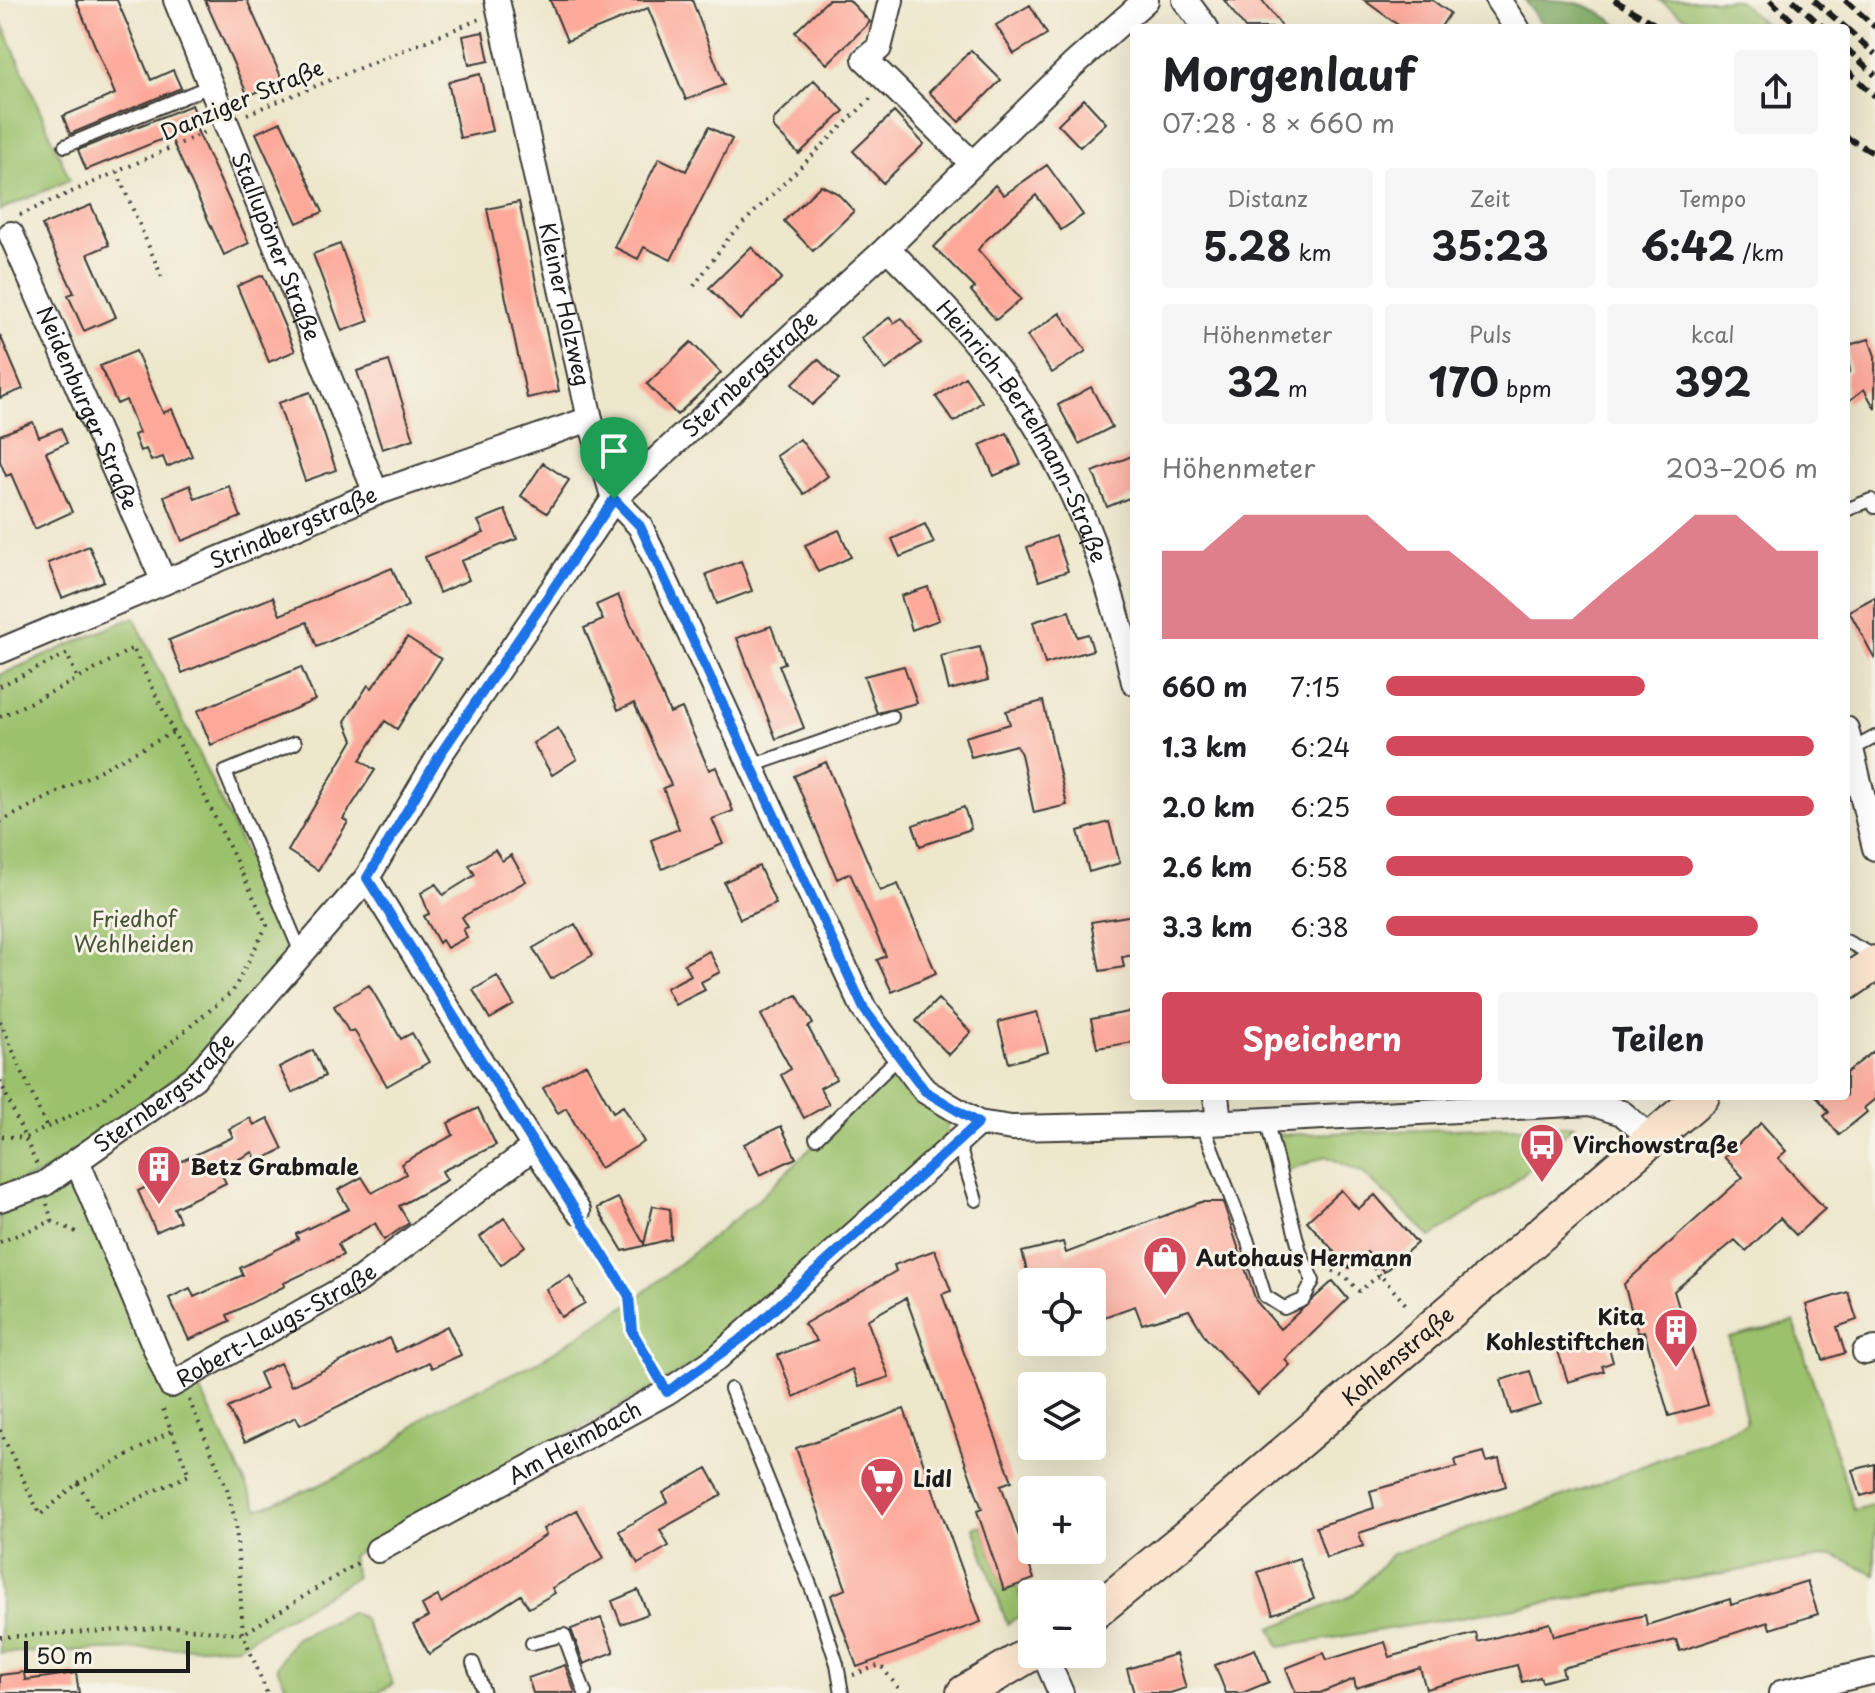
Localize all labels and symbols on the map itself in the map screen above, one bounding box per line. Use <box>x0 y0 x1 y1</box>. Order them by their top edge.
street label: Danziger Straße <box>155 49 328 148</box>
street label: Stallupöner Straße <box>224 147 330 345</box>
street label: Kleiner Holzweg <box>532 219 600 389</box>
street label: Heinrich-Bertelmann-Straße <box>930 291 1117 567</box>
street label: Neidenburger Straße <box>30 300 148 514</box>
street label: Sternbergstraße <box>674 302 824 444</box>
pin <box>580 417 648 499</box>
street label: Strindbergstraße <box>204 477 381 576</box>
park label: Friedhof Wehlheiden <box>74 901 194 959</box>
street label: Sternbergstraße <box>86 1025 241 1159</box>
bus stop icon: Virchowstraße <box>1518 1121 1566 1184</box>
place label: Virchowstraße <box>1573 1127 1738 1160</box>
building icon: Betz Grabmale <box>135 1143 183 1206</box>
place label: Betz Grabmale <box>190 1149 359 1182</box>
shop icon: Autohaus Hermann <box>1141 1234 1189 1297</box>
place label: Autohaus Hermann <box>1196 1240 1412 1273</box>
street label: Robert-Laugs-Straße <box>170 1255 383 1394</box>
street label: Kohlenstraße <box>1333 1297 1460 1413</box>
place label: Kita Kohlestiftchen <box>1485 1299 1646 1357</box>
building icon: Kita Kohlestiftchen <box>1652 1306 1700 1369</box>
street label: Am Heimbach <box>501 1391 647 1491</box>
supermarket icon: Lidl <box>858 1455 906 1518</box>
place label: Lidl <box>913 1461 952 1494</box>
scale bar <box>24 1637 190 1673</box>

